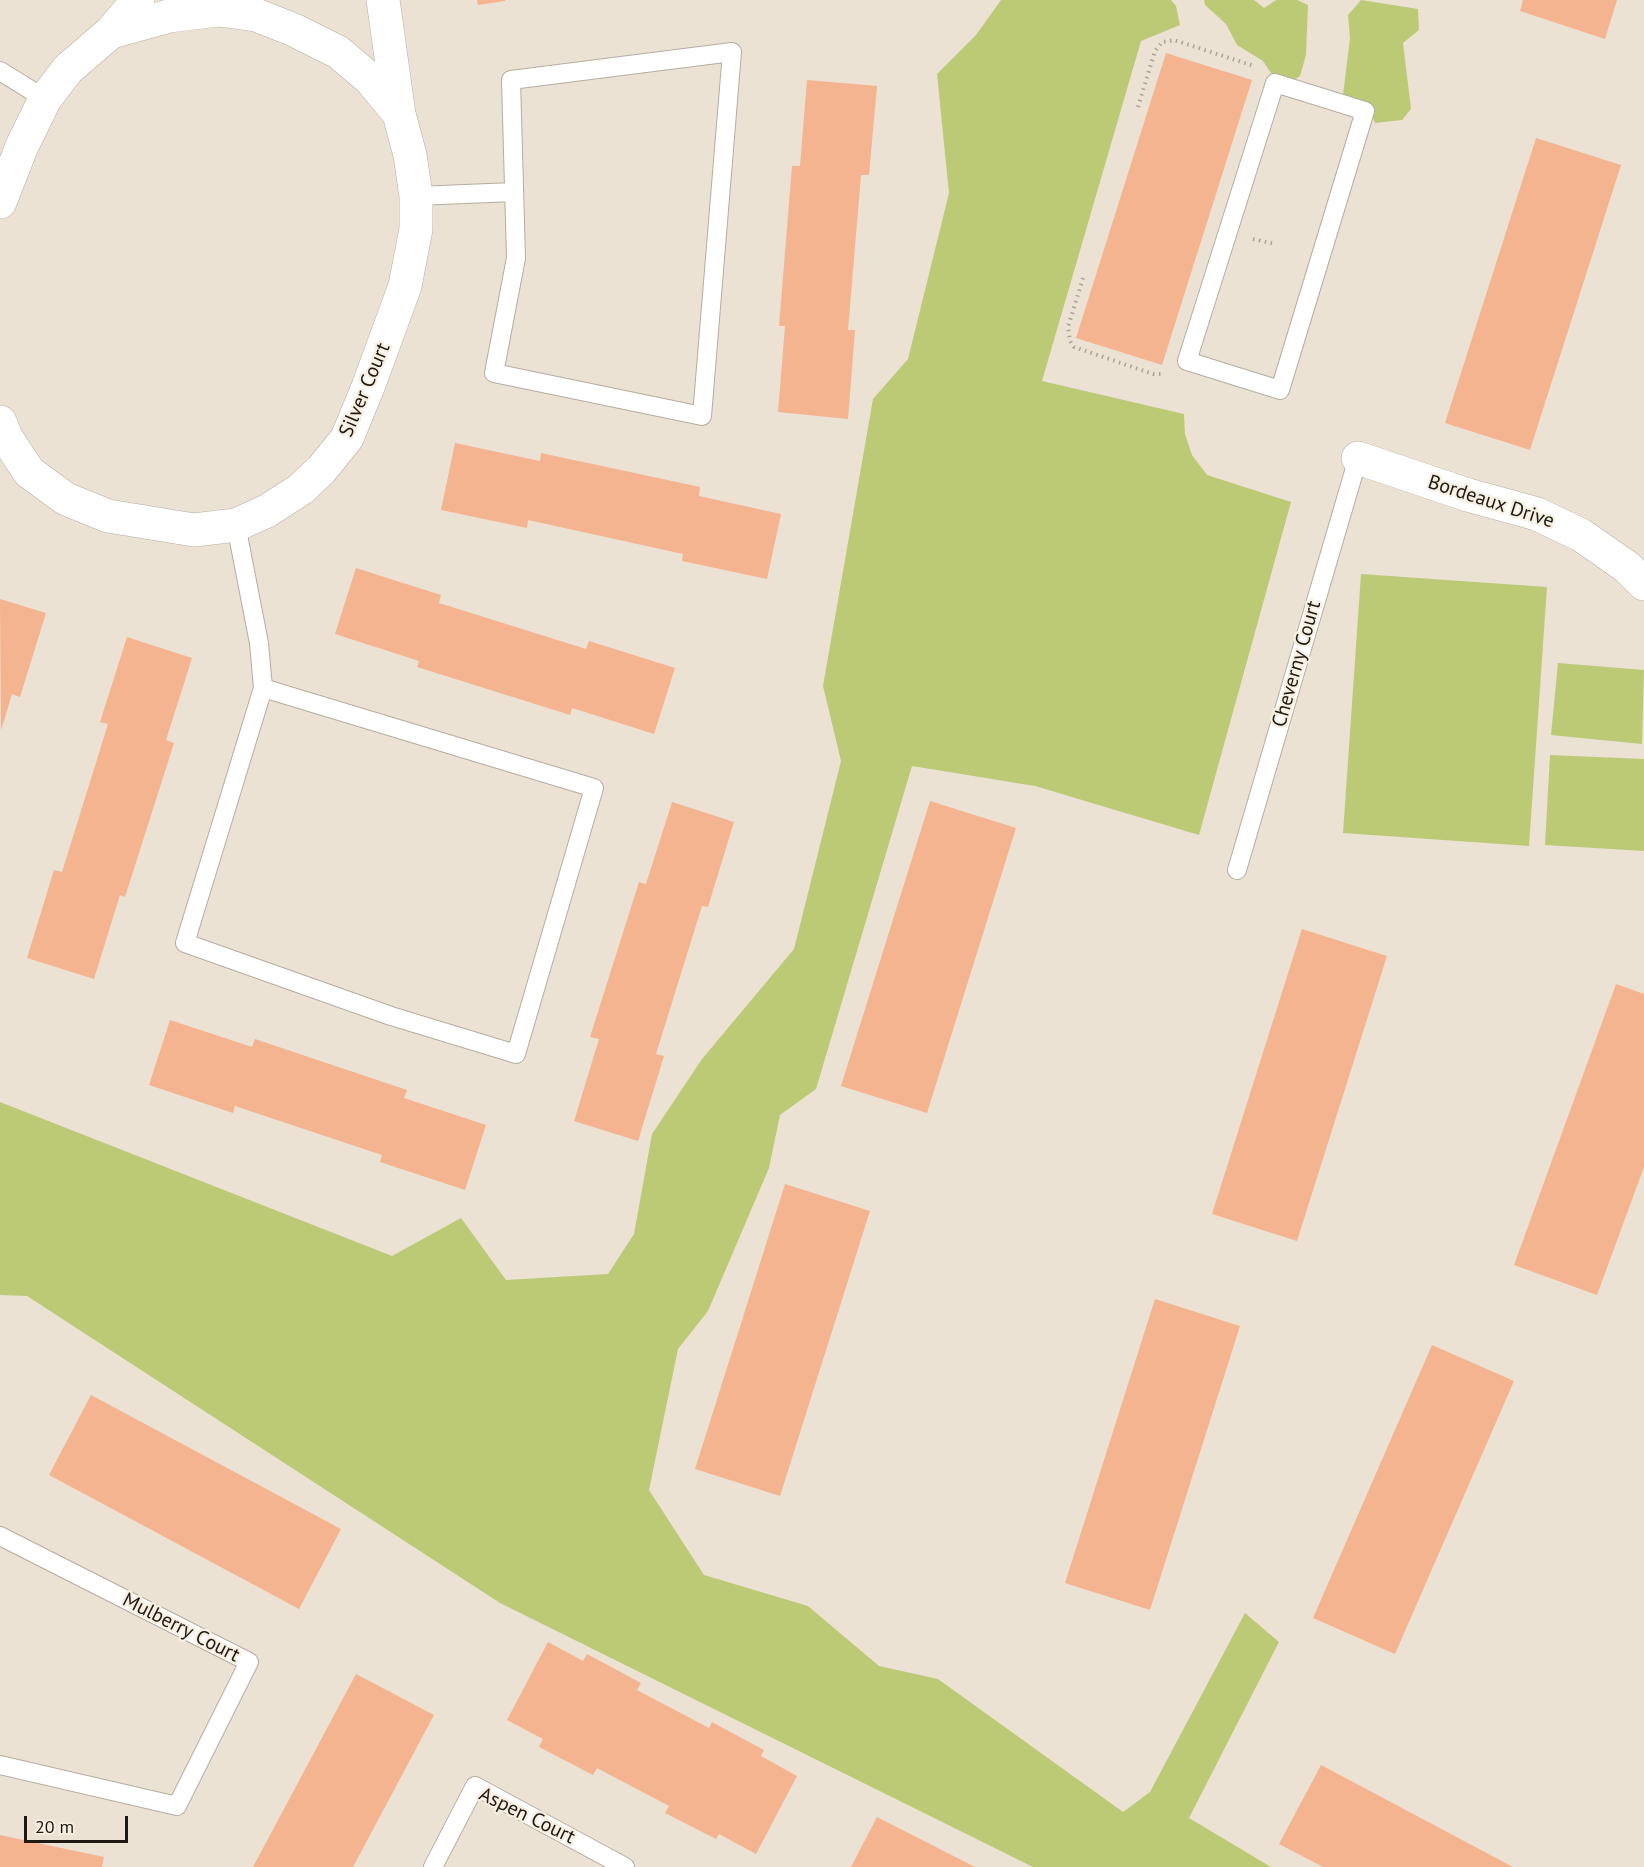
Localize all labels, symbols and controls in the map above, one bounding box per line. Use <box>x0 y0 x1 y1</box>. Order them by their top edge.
street label: Silver Court <box>334 339 396 441</box>
street label: Bordeaux Drive <box>1425 470 1557 534</box>
street label: Cheverny Court <box>1267 598 1327 730</box>
street label: Mulberry Court <box>119 1588 243 1668</box>
street label: Aspen Court <box>475 1782 579 1850</box>
scale bar <box>27 1804 130 1842</box>
text: 20 m <box>35 1815 74 1838</box>

